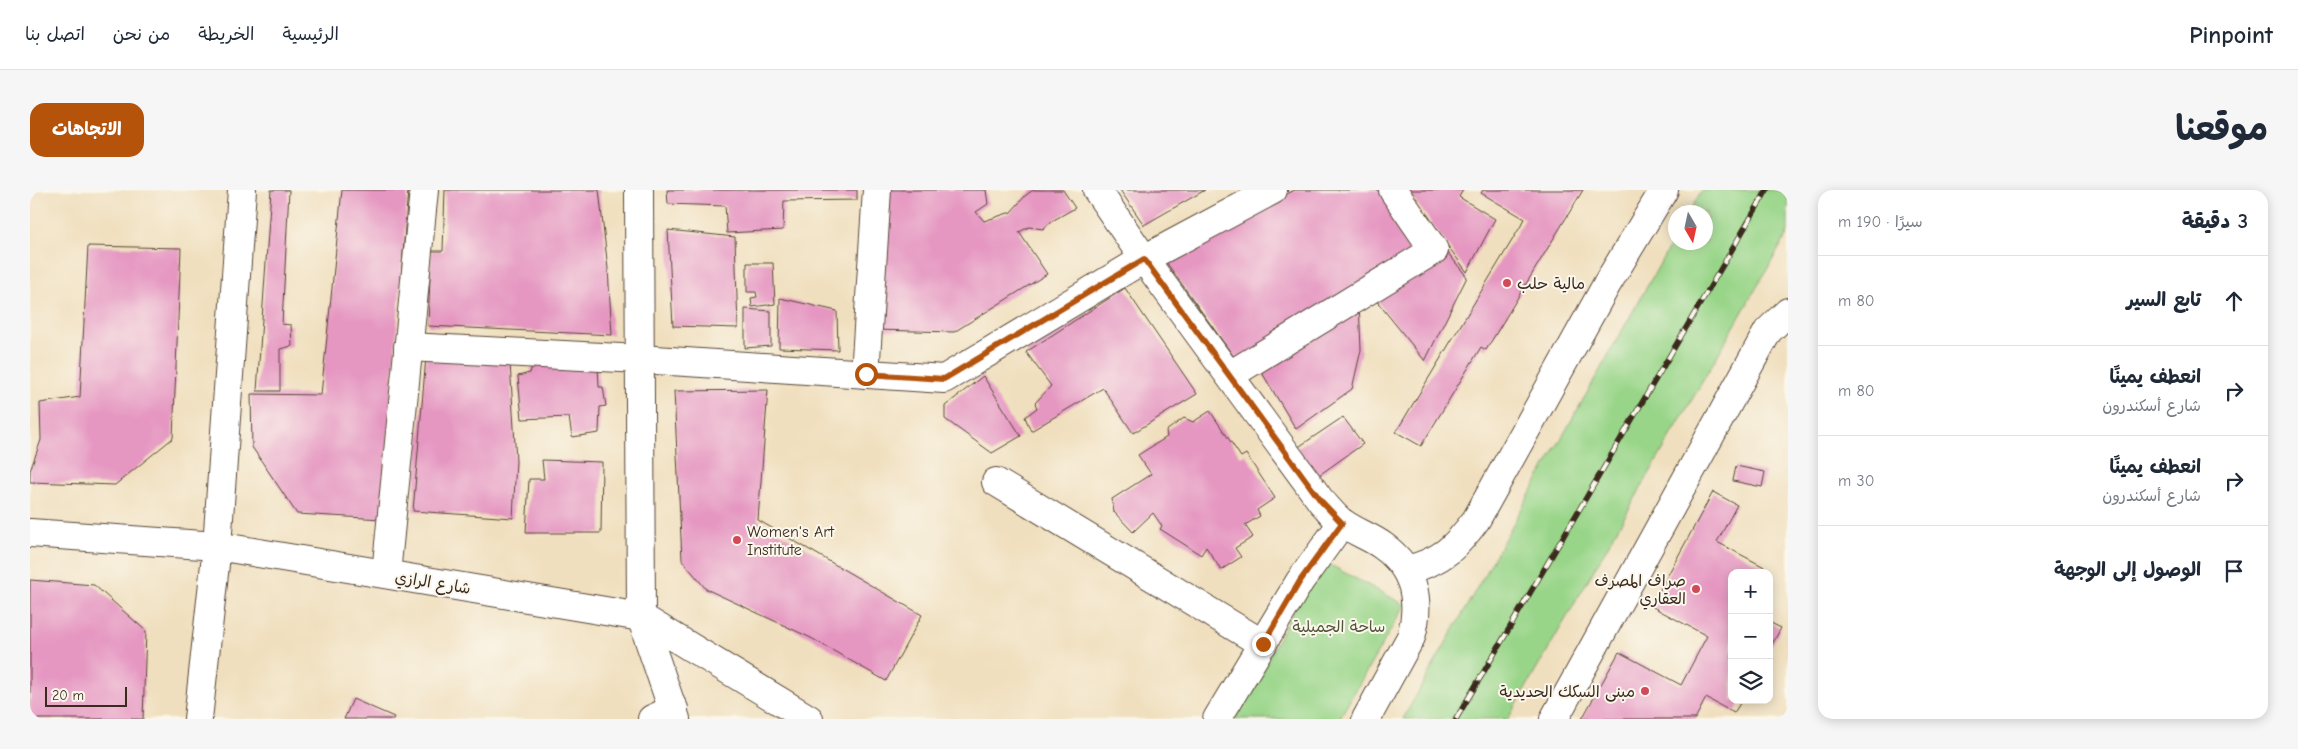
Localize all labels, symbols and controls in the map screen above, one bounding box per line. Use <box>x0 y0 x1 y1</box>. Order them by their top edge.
text: Pinpoint <box>2189 21 2273 49</box>
text: اتصل بنا <box>25 24 85 45</box>
text: من نحن <box>113 24 170 45</box>
text: الخريطة <box>198 24 254 45</box>
text: الرئيسية <box>282 24 339 45</box>
button: الاتجاهات <box>30 103 144 157</box>
text: موقعنا <box>2175 108 2268 149</box>
north arrow <box>1668 205 1713 250</box>
text: 3 دقيقة <box>2182 209 2248 233</box>
text: سيرًا · 190 m <box>1838 213 1923 231</box>
place label: مالية حلب <box>1517 275 1585 293</box>
marker: مالية حلب <box>1501 277 1513 289</box>
icon: ahead <box>2220 287 2248 315</box>
text: تابع السير <box>2127 289 2201 311</box>
text: 80 m <box>1838 292 1875 310</box>
route start <box>855 363 878 386</box>
text: انعطف يمينًا <box>2109 366 2201 388</box>
icon: right <box>2220 377 2248 405</box>
text: 80 m <box>1838 382 1875 400</box>
text: شارع أسكندرون <box>2102 397 2201 415</box>
text: انعطف يمينًا <box>2109 456 2201 478</box>
icon: right <box>2220 467 2248 495</box>
text: 30 m <box>1838 472 1874 490</box>
text: شارع أسكندرون <box>2102 487 2201 505</box>
place label: Women's Art Institute <box>747 523 835 559</box>
marker: Women's Art Institute <box>731 534 743 546</box>
icon: arrive <box>2220 557 2248 585</box>
text: الوصول إلى الوجهة <box>2054 559 2201 581</box>
street label: شارع الرازي <box>393 568 472 600</box>
map controls <box>1728 569 1773 704</box>
button: + <box>1728 569 1773 614</box>
place label: صراف المصرف العقاري <box>1595 572 1686 610</box>
marker: صراف المصرف العقاري <box>1690 583 1702 595</box>
button: − <box>1728 614 1773 659</box>
park label: ساحة الجميلية <box>1293 618 1386 636</box>
route end <box>1252 633 1275 656</box>
button: layers <box>1728 659 1773 704</box>
place label: مبنى السكك الحديدية <box>1500 683 1635 702</box>
scale bar <box>45 684 128 707</box>
marker: مبنى السكك الحديدية <box>1639 685 1651 697</box>
text: 20 m <box>52 687 84 704</box>

